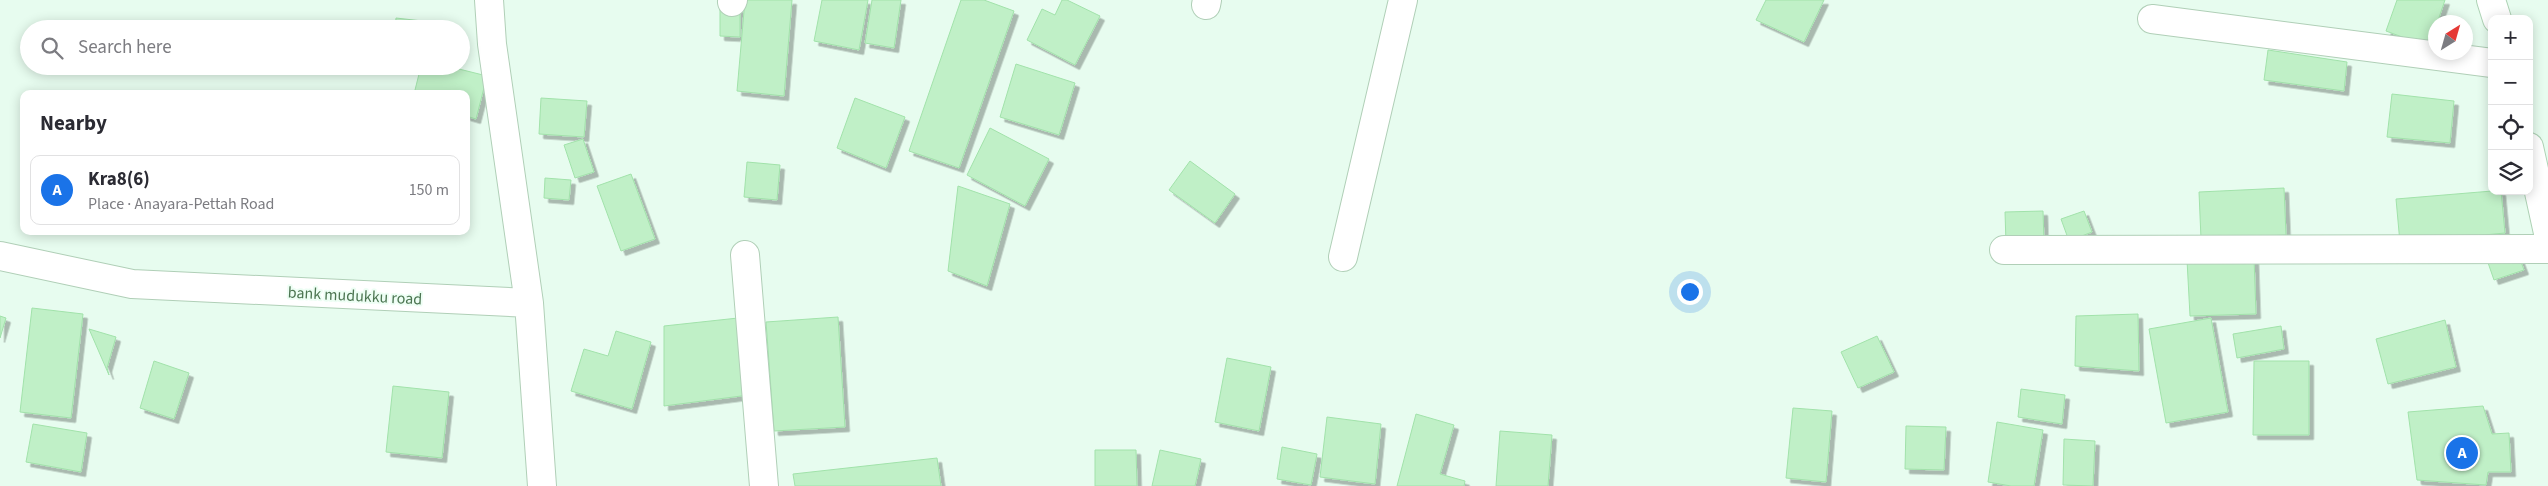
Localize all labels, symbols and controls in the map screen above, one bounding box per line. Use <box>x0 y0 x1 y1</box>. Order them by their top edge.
north arrow <box>2428 15 2473 60</box>
map controls <box>2488 15 2533 195</box>
button: + <box>2488 15 2533 60</box>
search box <box>20 20 470 75</box>
icon: search <box>38 34 66 62</box>
text: Search here <box>78 34 172 61</box>
button: − <box>2488 60 2533 105</box>
button: locate <box>2488 105 2533 150</box>
text: Nearby <box>40 108 107 138</box>
button: layers <box>2488 150 2533 195</box>
text: Kra8(6) <box>88 166 150 193</box>
text: A <box>52 179 62 201</box>
text: 150 m <box>409 179 449 201</box>
text: Place · Anayara-Pettah Road <box>88 193 274 215</box>
your location <box>1677 279 1703 305</box>
street label: bank mudukku road <box>287 281 423 311</box>
pin: A <box>2446 434 2478 472</box>

